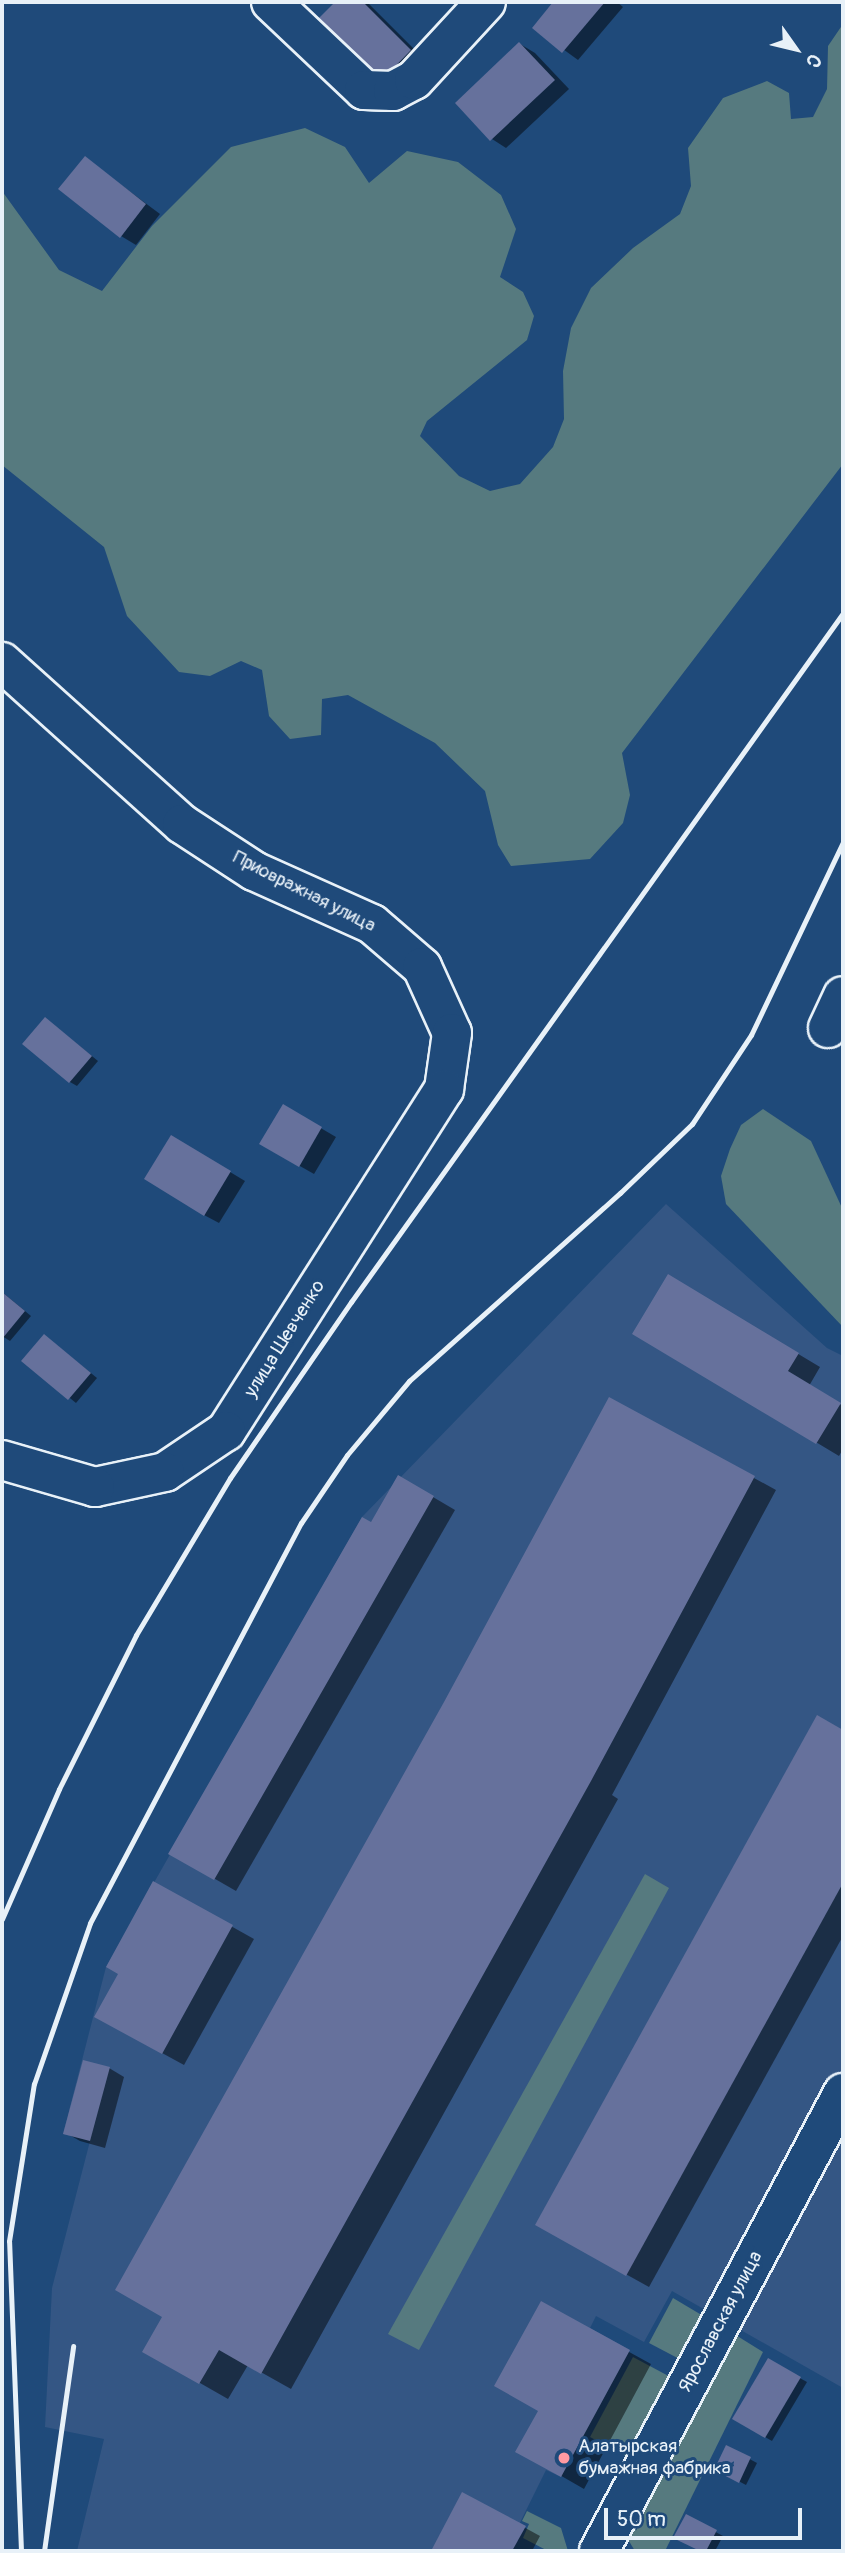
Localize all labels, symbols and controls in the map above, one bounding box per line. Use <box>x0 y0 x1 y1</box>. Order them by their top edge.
north arrow <box>761 14 831 84</box>
text: С <box>800 49 827 72</box>
street label: Приовражная улица <box>229 846 379 938</box>
street label: улица Шевченко <box>240 1276 330 1402</box>
street label: Ярославская улица <box>674 2247 768 2397</box>
place label: Алатырская бумажная фабрика <box>578 2436 731 2480</box>
marker: Алатырская бумажная фабрика <box>556 2450 572 2466</box>
scale bar <box>607 2494 805 2538</box>
text: 50 m <box>617 2506 666 2533</box>

